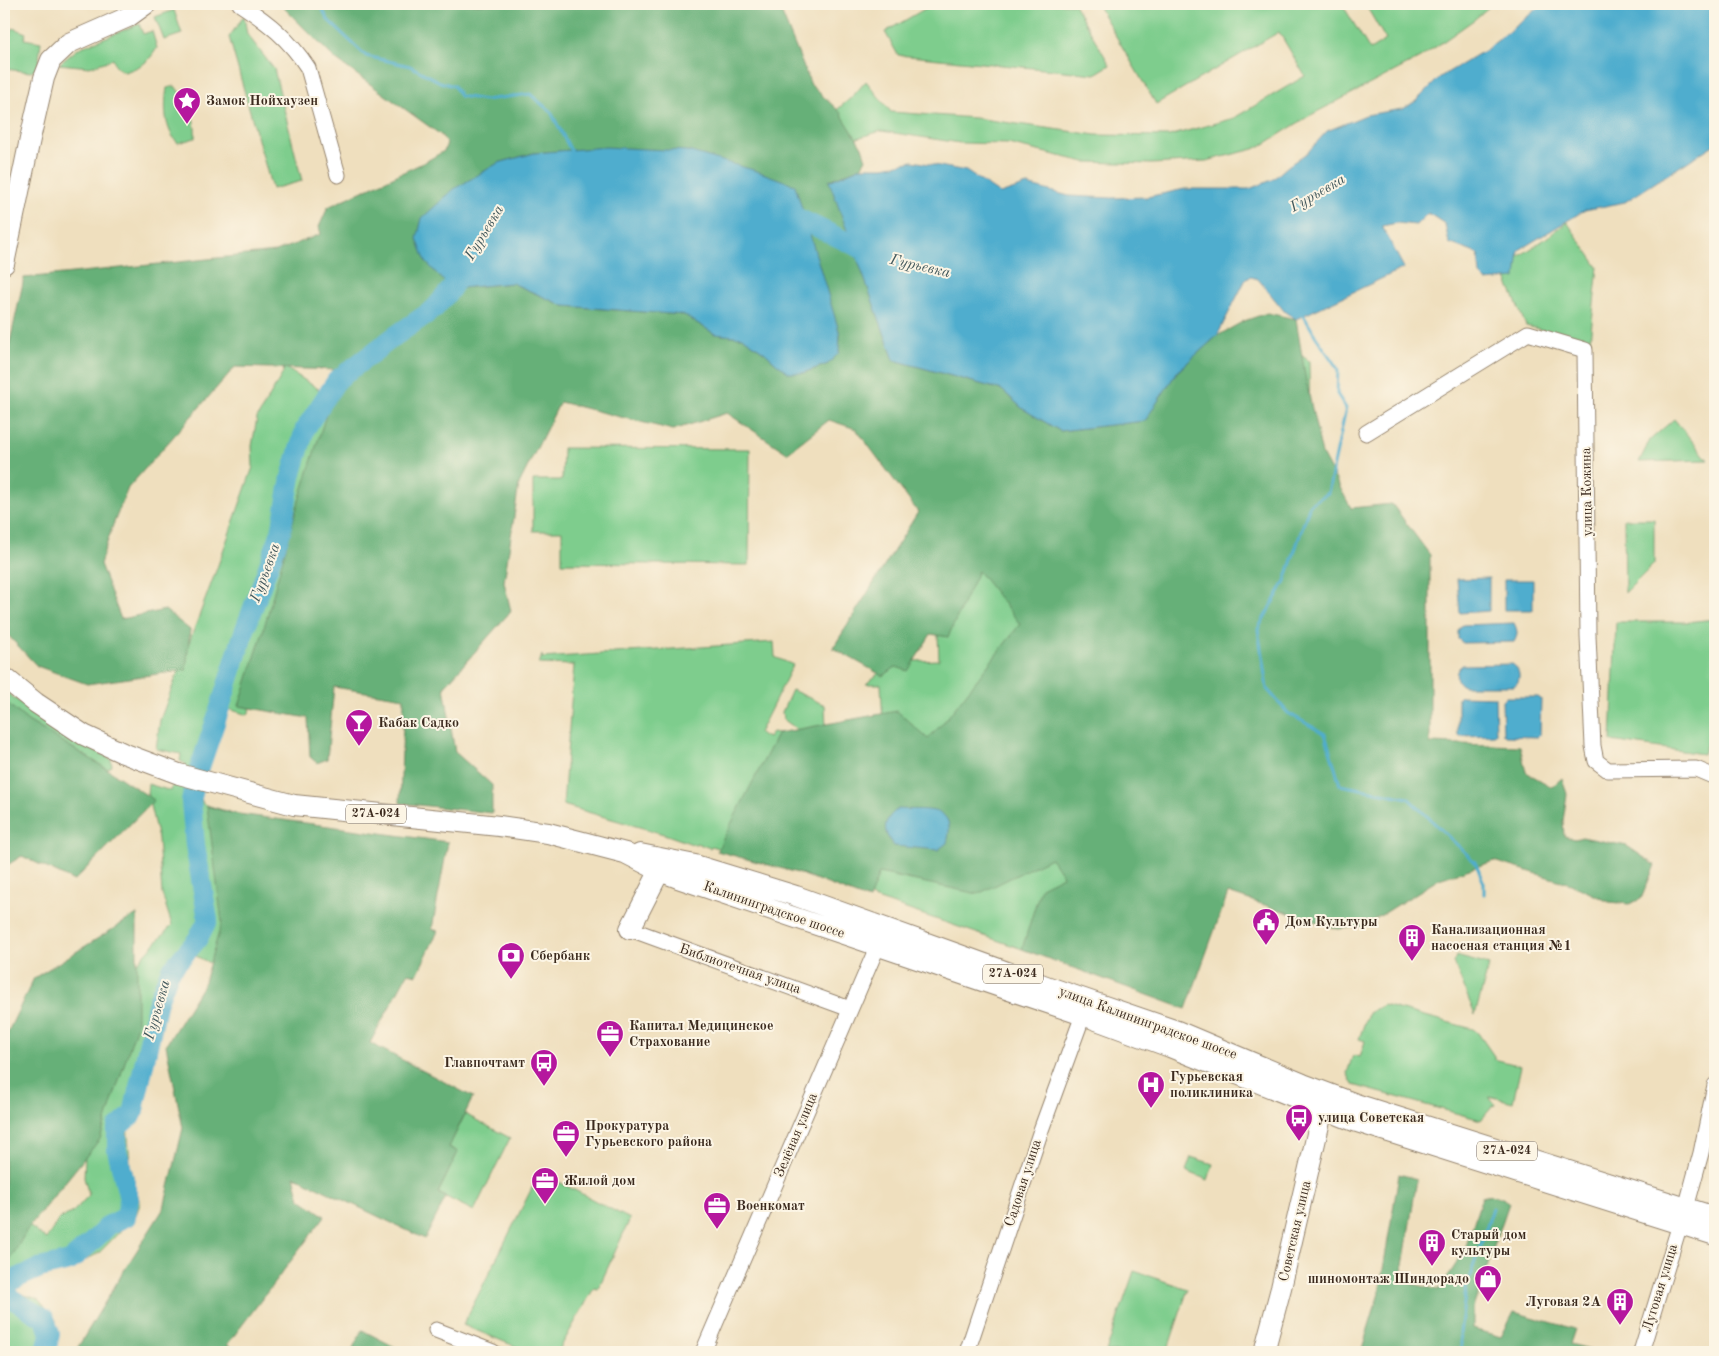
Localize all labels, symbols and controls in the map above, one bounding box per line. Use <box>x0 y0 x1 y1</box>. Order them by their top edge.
place icon: Замок Нойхаузен <box>172 86 202 125</box>
place label: Замок Нойхаузен <box>206 94 318 108</box>
water label: Гурьевка <box>1287 172 1348 216</box>
water label: Гурьевка <box>462 203 507 264</box>
water label: Гурьевка <box>887 253 952 281</box>
street label: улица Кожина <box>1579 447 1595 537</box>
water label: Гурьевка <box>248 542 284 605</box>
bar icon: Кабак Садко <box>344 708 374 747</box>
place label: Кабак Садко <box>378 716 459 730</box>
road number: 27А-024 <box>346 804 406 824</box>
street label: Калининградское шоссе <box>702 879 846 941</box>
public building icon: Дом Культуры <box>1251 907 1281 946</box>
place label: Дом Культуры <box>1285 915 1378 929</box>
building icon: Канализационная насосная станция №1 <box>1397 923 1427 962</box>
place label: Канализационная насосная станция №1 <box>1431 923 1572 953</box>
bank icon: Сбербанк <box>496 941 526 980</box>
street label: Библиотечная улица <box>677 942 803 996</box>
place label: Сбербанк <box>530 949 591 963</box>
road number: 27А-024 <box>983 964 1043 984</box>
water label: Гурьевка <box>142 978 174 1042</box>
street label: улица Калининградское шоссе <box>1057 984 1239 1062</box>
office icon: Капитал Медицинское Страхование <box>595 1019 625 1058</box>
place label: Капитал Медицинское Страхование <box>629 1019 774 1049</box>
bus stop icon: Главпочтамт <box>529 1048 559 1087</box>
place label: Главпочтамт <box>444 1056 525 1070</box>
hospital icon: Гурьевская поликлиника <box>1136 1070 1166 1109</box>
place label: Гурьевская поликлиника <box>1170 1070 1253 1100</box>
street label: Зелёная улица <box>772 1091 820 1179</box>
bus stop icon: улица Советская <box>1284 1103 1314 1142</box>
place label: улица Советская <box>1318 1111 1424 1125</box>
office icon: Прокуратура Гурьевского района <box>551 1119 581 1158</box>
place label: Прокуратура Гурьевского района <box>585 1119 712 1149</box>
street label: Садовая улица <box>1002 1138 1044 1228</box>
road number: 27А-024 <box>1477 1142 1537 1160</box>
office icon: Жилой дом <box>530 1166 560 1205</box>
place label: Жилой дом <box>564 1174 635 1188</box>
street label: Советская улица <box>1277 1179 1313 1283</box>
office icon: Военкомат <box>702 1191 732 1230</box>
place label: Военкомат <box>736 1199 805 1213</box>
building icon: Старый дом культуры <box>1417 1228 1447 1267</box>
place label: Старый дом культуры <box>1451 1228 1527 1258</box>
street label: Луговая улица <box>1640 1242 1680 1334</box>
shop icon: шиномонтаж Шиндорадо <box>1473 1264 1503 1303</box>
place label: шиномонтаж Шиндорадо <box>1308 1272 1469 1286</box>
building icon: Луговая 2А <box>1605 1287 1635 1326</box>
place label: Луговая 2А <box>1526 1295 1601 1309</box>

